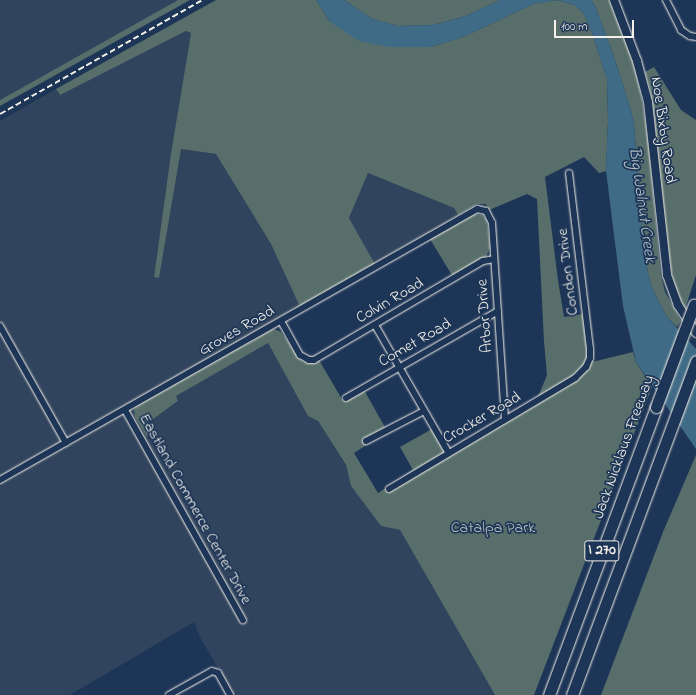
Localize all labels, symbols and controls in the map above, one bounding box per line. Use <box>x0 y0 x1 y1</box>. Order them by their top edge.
scale bar <box>556 12 636 38</box>
text: 100 m <box>561 18 588 36</box>
street label: Noe Bixby Road <box>646 76 680 184</box>
water label: Big Walnut Creek <box>624 146 660 264</box>
street label: Condon Drive <box>553 227 583 317</box>
street label: Colvin Road <box>353 274 427 328</box>
street label: Arbor Drive <box>473 278 497 354</box>
street label: Groves Road <box>196 302 278 360</box>
street label: Comet Road <box>375 314 455 372</box>
street label: Jack Nicklaus Freeway <box>589 373 659 521</box>
street label: Crocker Road <box>439 388 525 448</box>
street label: Eastland Commerce Center Drive <box>134 410 256 608</box>
park label: Catalpa Park <box>451 518 535 538</box>
road number: I 270 <box>584 538 620 564</box>

